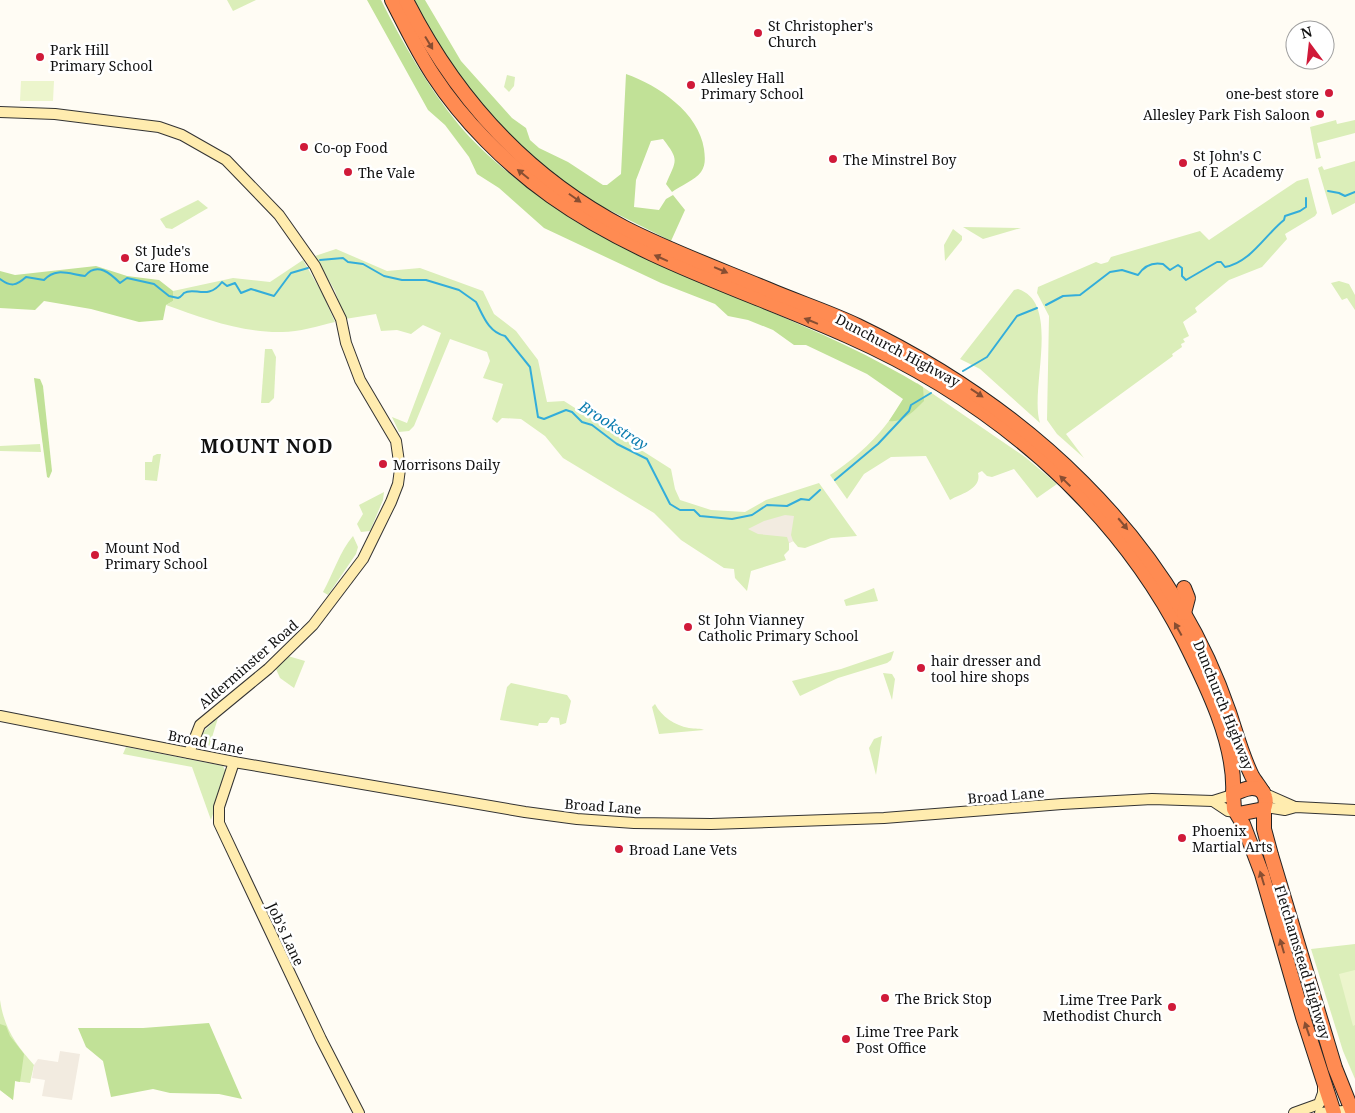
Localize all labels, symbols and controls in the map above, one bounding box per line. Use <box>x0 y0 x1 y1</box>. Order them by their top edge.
place label: St Christopher's Church <box>768 16 873 51</box>
north arrow <box>1285 20 1335 70</box>
text: N <box>1299 21 1314 43</box>
marker: St Christopher's Church <box>752 27 764 39</box>
one-way arrow <box>425 36 434 49</box>
place label: Park Hill Primary School <box>50 40 153 75</box>
marker: Park Hill Primary School <box>34 51 46 63</box>
place label: Allesley Hall Primary School <box>701 68 804 103</box>
marker: Allesley Hall Primary School <box>685 79 697 91</box>
place label: one-best store <box>1226 84 1319 103</box>
marker: one-best store <box>1323 87 1335 99</box>
place label: Allesley Park Fish Saloon <box>1143 105 1310 124</box>
marker: Allesley Park Fish Saloon <box>1314 108 1326 120</box>
place label: Co-op Food <box>314 138 388 157</box>
marker: Co-op Food <box>298 141 310 153</box>
place label: St John's C of E Academy <box>1193 146 1284 181</box>
place label: The Minstrel Boy <box>843 150 957 169</box>
marker: The Minstrel Boy <box>827 153 839 165</box>
marker: St John's C of E Academy <box>1177 157 1189 169</box>
place label: The Vale <box>358 163 415 182</box>
marker: The Vale <box>342 166 354 178</box>
one-way arrow <box>517 168 530 179</box>
one-way arrow <box>568 193 582 203</box>
place label: St Jude's Care Home <box>135 241 209 276</box>
marker: St Jude's Care Home <box>119 252 131 264</box>
one-way arrow <box>654 253 668 261</box>
one-way arrow <box>714 266 728 274</box>
street label: Dunchurch Highway <box>832 309 964 391</box>
one-way arrow <box>804 316 818 324</box>
one-way arrow <box>970 388 984 398</box>
water label: Brookstray <box>575 395 652 454</box>
district label: MOUNT NOD <box>200 433 334 459</box>
place label: Morrisons Daily <box>393 455 500 474</box>
marker: Morrisons Daily <box>377 458 389 470</box>
one-way arrow <box>1059 475 1071 487</box>
one-way arrow <box>1117 518 1129 530</box>
place label: Mount Nod Primary School <box>105 538 208 573</box>
marker: Mount Nod Primary School <box>89 549 101 561</box>
place label: St John Vianney Catholic Primary School <box>698 610 859 645</box>
street label: Alderminster Road <box>194 615 302 713</box>
marker: St John Vianney Catholic Primary School <box>682 621 694 633</box>
one-way arrow <box>1174 621 1182 636</box>
street label: Dunchurch Highway <box>1189 637 1259 773</box>
place label: hair dresser and tool hire shops <box>931 651 1041 686</box>
marker: hair dresser and tool hire shops <box>915 662 927 674</box>
street label: Broad Lane <box>166 725 246 759</box>
street label: Broad Lane <box>967 782 1045 808</box>
street label: Broad Lane <box>564 794 642 818</box>
place label: Phoenix Martial Arts <box>1192 821 1273 856</box>
marker: Phoenix Martial Arts <box>1176 832 1188 844</box>
place label: Broad Lane Vets <box>629 840 737 859</box>
marker: Broad Lane Vets <box>613 843 625 855</box>
one-way arrow <box>1258 870 1266 885</box>
street label: Fletchamstead Highway <box>1270 883 1336 1042</box>
street label: Job's Lane <box>263 898 309 969</box>
one-way arrow <box>1277 939 1285 954</box>
place label: The Brick Stop <box>895 989 992 1008</box>
place label: Lime Tree Park Methodist Church <box>1043 990 1163 1025</box>
marker: The Brick Stop <box>879 992 891 1004</box>
marker: Lime Tree Park Methodist Church <box>1166 1001 1178 1013</box>
one-way arrow <box>1302 1021 1310 1036</box>
place label: Lime Tree Park Post Office <box>856 1022 959 1057</box>
marker: Lime Tree Park Post Office <box>840 1033 852 1045</box>

